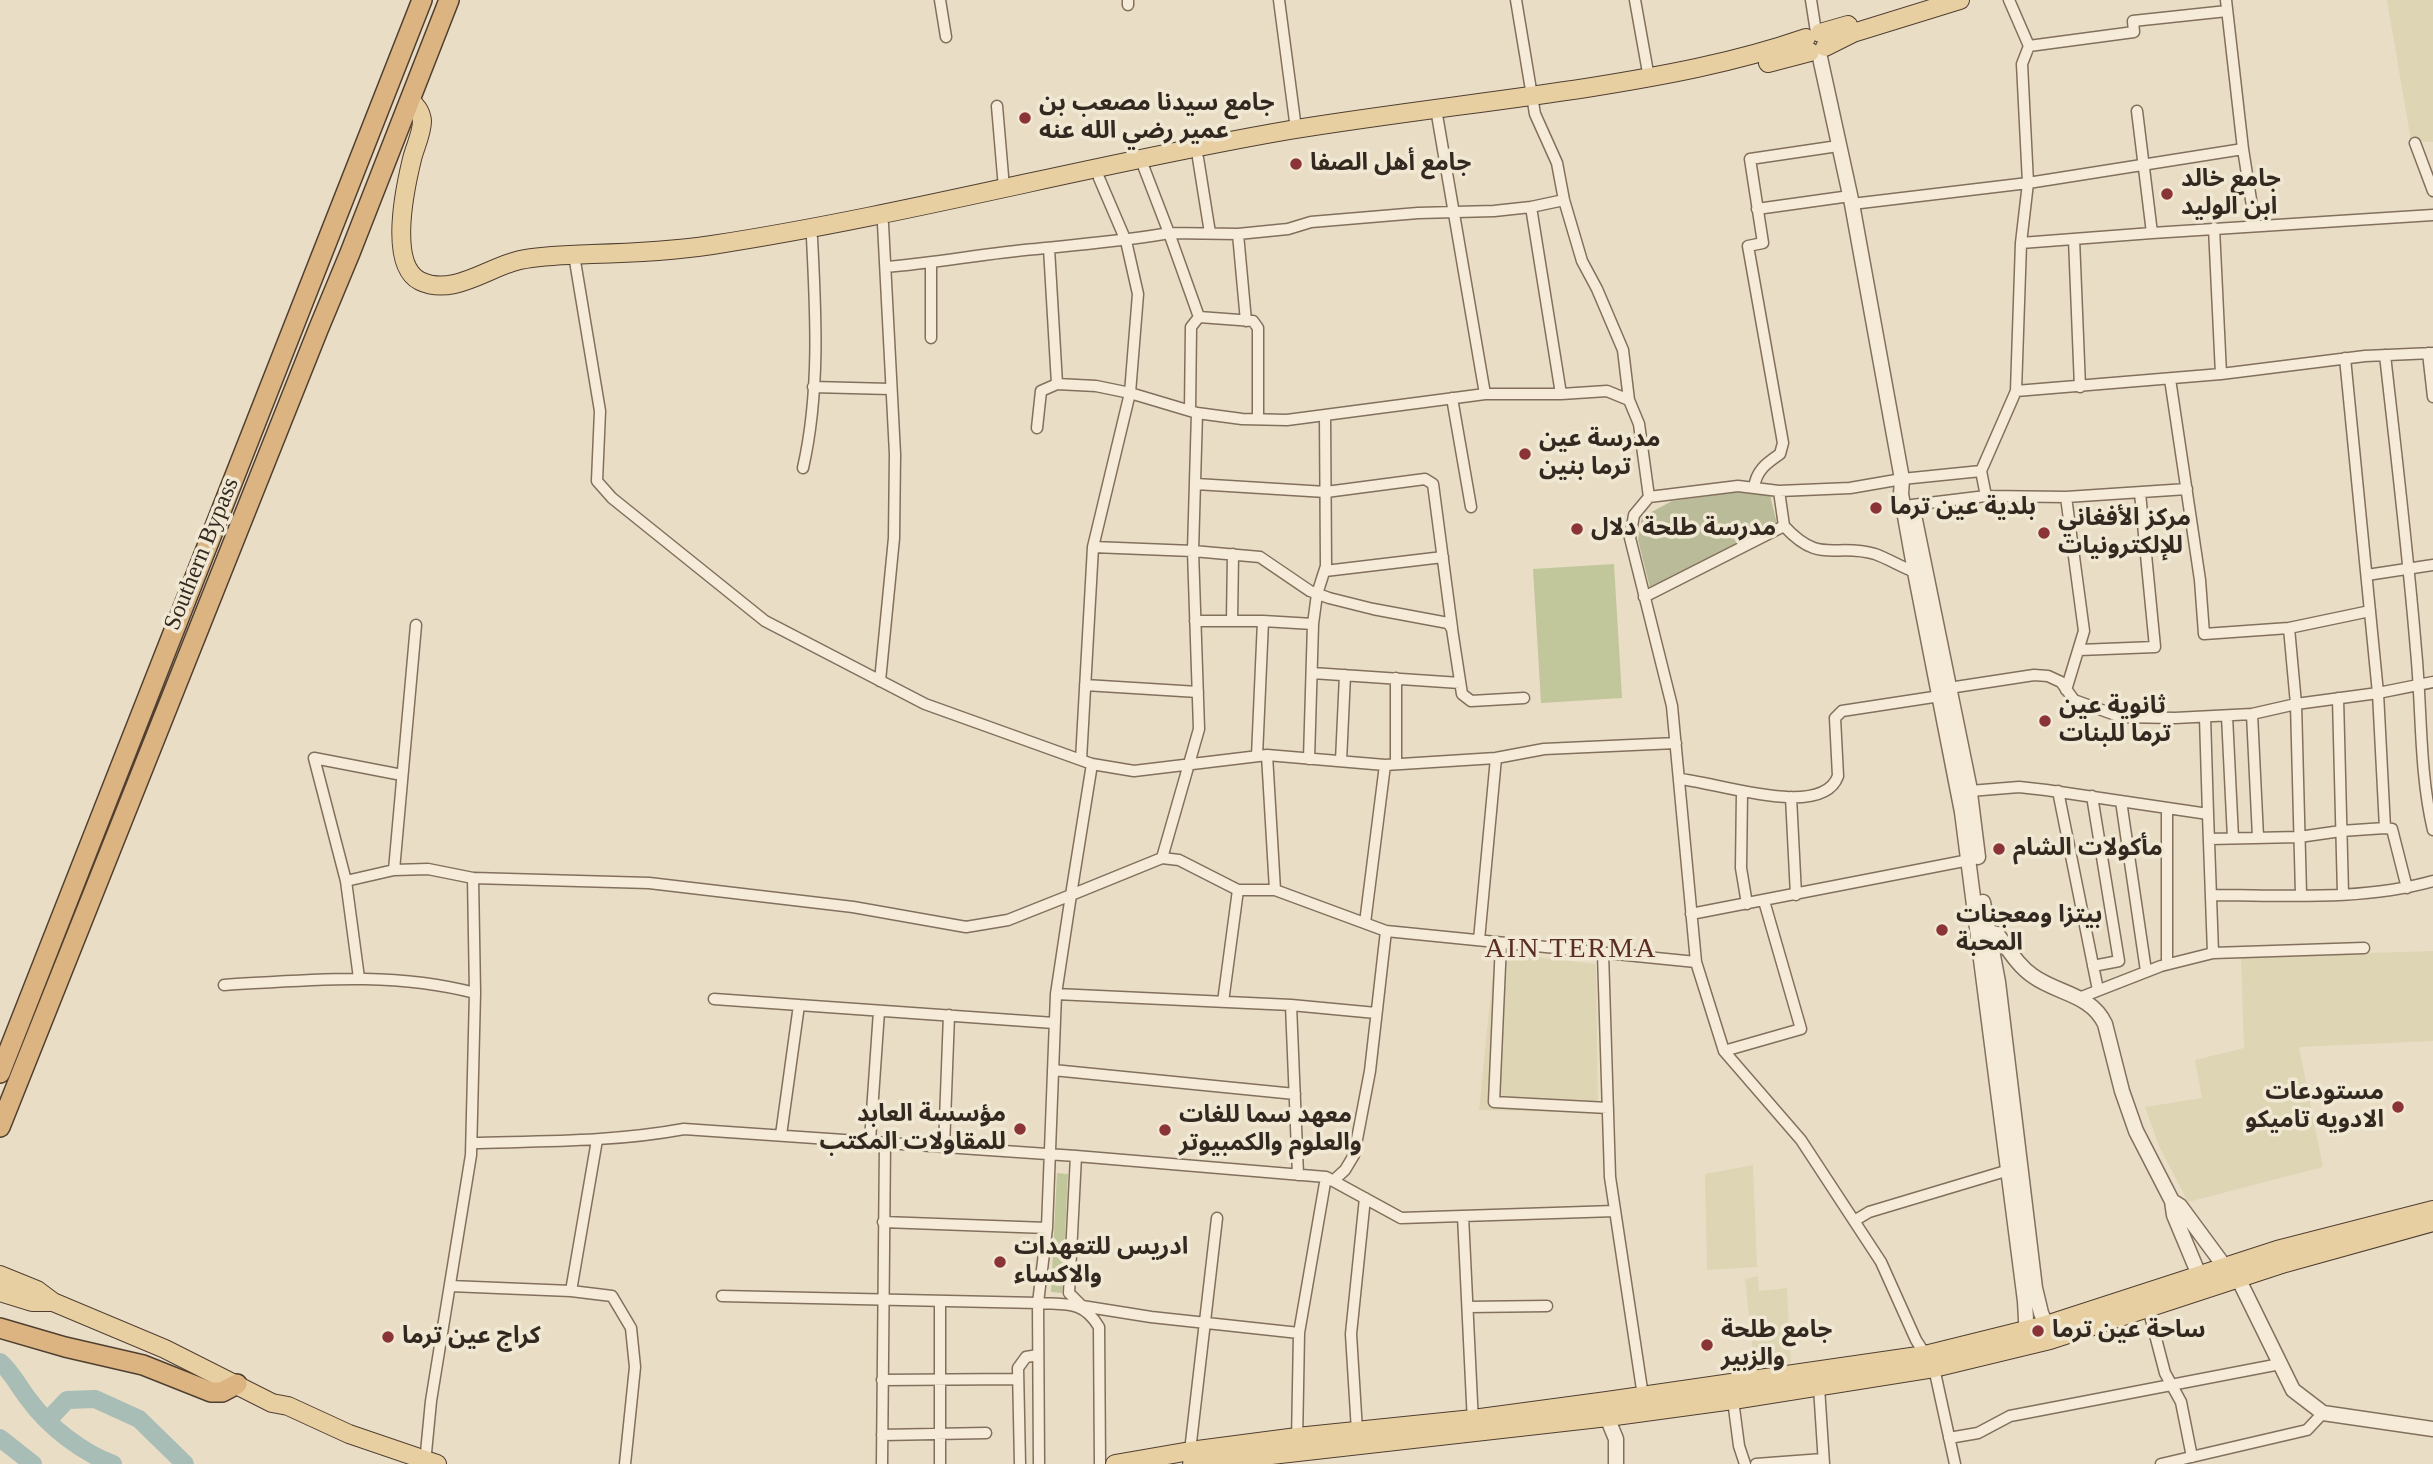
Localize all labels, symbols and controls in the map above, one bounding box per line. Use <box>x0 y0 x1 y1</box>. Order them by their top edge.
place label: جامع سيدنا مصعب بن عمير رضي الله عنه <box>1039 90 1275 146</box>
marker: جامع سيدنا مصعب بن عمير رضي الله عنه <box>1017 110 1033 126</box>
place label: جامع أهل الصفا <box>1310 150 1471 178</box>
marker: جامع أهل الصفا <box>1288 156 1304 172</box>
place label: جامع خالد ابن الوليد <box>2181 166 2281 222</box>
marker: جامع خالد ابن الوليد <box>2159 186 2175 202</box>
place label: مدرسة عين ترما بنين <box>1539 426 1660 482</box>
marker: مدرسة عين ترما بنين <box>1517 446 1533 462</box>
street label: Southern Bypass <box>158 474 246 634</box>
place label: بلدية عين ترما <box>1890 494 2036 522</box>
marker: بلدية عين ترما <box>1868 500 1884 516</box>
place label: مركز الأفغاني للإلكترونيات <box>2058 505 2191 561</box>
place label: مدرسة طلحة دلال <box>1591 515 1776 543</box>
marker: مدرسة طلحة دلال <box>1569 521 1585 537</box>
marker: مركز الأفغاني للإلكترونيات <box>2036 525 2052 541</box>
place label: ثانوية عين ترما للبنات <box>2059 693 2171 749</box>
marker: ثانوية عين ترما للبنات <box>2037 713 2053 729</box>
place label: مأكولات الشام <box>2013 835 2163 863</box>
marker: مأكولات الشام <box>1991 841 2007 857</box>
place label: بيتزا ومعجنات المحبة <box>1956 902 2102 958</box>
marker: بيتزا ومعجنات المحبة <box>1934 922 1950 938</box>
district label: AIN TERMA <box>1486 933 1656 967</box>
place label: مستودعات الادويه تاميكو <box>2245 1079 2384 1135</box>
marker: مستودعات الادويه تاميكو <box>2390 1099 2406 1115</box>
place label: مؤسسة العابد للمقاولات المكتب <box>820 1101 1006 1157</box>
place label: معهد سما للغات والعلوم والكمبيوتر <box>1179 1102 1362 1158</box>
marker: مؤسسة العابد للمقاولات المكتب <box>1012 1121 1028 1137</box>
marker: معهد سما للغات والعلوم والكمبيوتر <box>1157 1122 1173 1138</box>
place label: ادريس للتعهدات والاكساء <box>1014 1234 1188 1290</box>
marker: ادريس للتعهدات والاكساء <box>992 1254 1008 1270</box>
place label: جامع طلحة والزبير <box>1721 1317 1832 1373</box>
place label: ساحة عين ترما <box>2052 1317 2205 1345</box>
place label: كراج عين ترما <box>402 1323 541 1351</box>
marker: ساحة عين ترما <box>2030 1323 2046 1339</box>
marker: كراج عين ترما <box>380 1329 396 1345</box>
marker: جامع طلحة والزبير <box>1699 1337 1715 1353</box>

